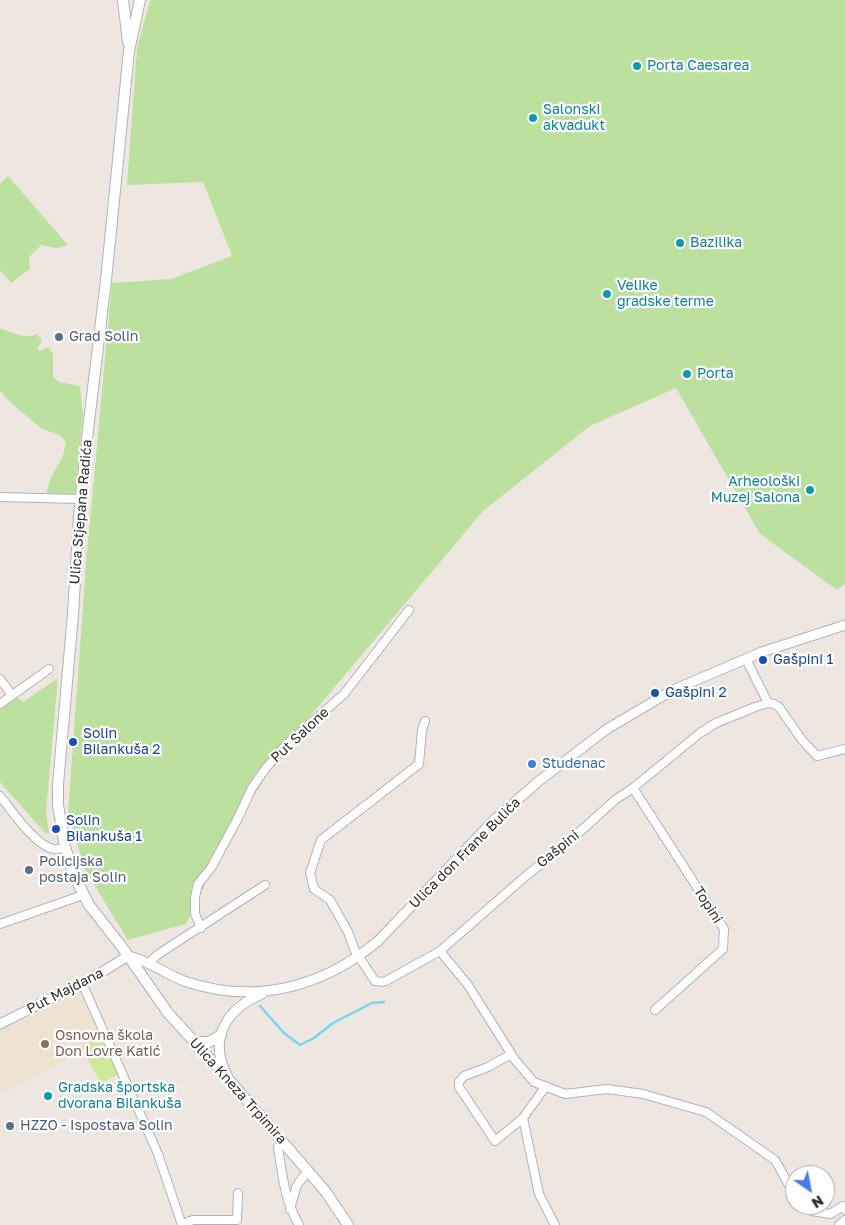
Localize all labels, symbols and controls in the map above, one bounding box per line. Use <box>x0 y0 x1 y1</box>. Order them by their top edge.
place label: Porta Caesarea <box>647 58 749 74</box>
marker: Porta Caesarea <box>631 60 643 72</box>
place label: Salonski akvadukt <box>543 102 605 134</box>
marker: Salonski akvadukt <box>527 112 539 124</box>
place label: Bazilika <box>690 235 742 251</box>
marker: Bazilika <box>674 237 686 249</box>
place label: Velike gradske terme <box>617 278 714 310</box>
marker: Velike gradske terme <box>601 288 613 300</box>
place label: Grad Solin <box>69 329 138 345</box>
marker: Grad Solin <box>53 331 65 343</box>
place label: Porta <box>697 366 734 382</box>
marker: Porta <box>681 368 693 380</box>
street label: Ulica Stjepana Radića <box>66 439 96 585</box>
place label: Arheološki Muzej Salona <box>711 474 800 507</box>
marker: Arheološki Muzej Salona <box>804 484 816 496</box>
place label: Gašpini 1 <box>773 652 833 668</box>
marker: Gašpini 1 <box>757 654 769 666</box>
place label: Gašpini 2 <box>665 685 727 701</box>
marker: Gašpini 2 <box>649 687 661 699</box>
street label: Put Salone <box>268 704 332 766</box>
place label: Solin Bilankuša 2 <box>83 726 160 759</box>
marker: Solin Bilankuša 2 <box>67 736 79 748</box>
place label: Studenac <box>542 756 606 772</box>
marker: Studenac <box>526 758 538 770</box>
street label: Ulica don Frane Bulića <box>406 794 524 912</box>
place label: Solin Bilankuša 1 <box>66 813 142 846</box>
marker: Solin Bilankuša 1 <box>50 823 62 835</box>
street label: Gašpini <box>533 827 583 871</box>
place label: Policijska postaja Solin <box>39 854 126 886</box>
marker: Policijska postaja Solin <box>23 864 35 876</box>
street label: Topini <box>690 883 726 927</box>
street label: Put Majdana <box>24 965 106 1017</box>
place label: Osnovna škola Don Lovre Katić <box>55 1028 160 1060</box>
street label: Ulica Kneza Trpimira <box>186 1034 290 1148</box>
marker: Osnovna škola Don Lovre Katić <box>39 1038 51 1050</box>
place label: Gradska športska dvorana Bilankuša <box>58 1080 182 1112</box>
marker: Gradska športska dvorana Bilankuša <box>42 1090 54 1102</box>
place label: HZZO - Ispostava Solin <box>20 1118 173 1134</box>
marker: HZZO - Ispostava Solin <box>4 1120 16 1132</box>
north arrow <box>785 1165 835 1215</box>
text: N <box>809 1192 827 1212</box>

